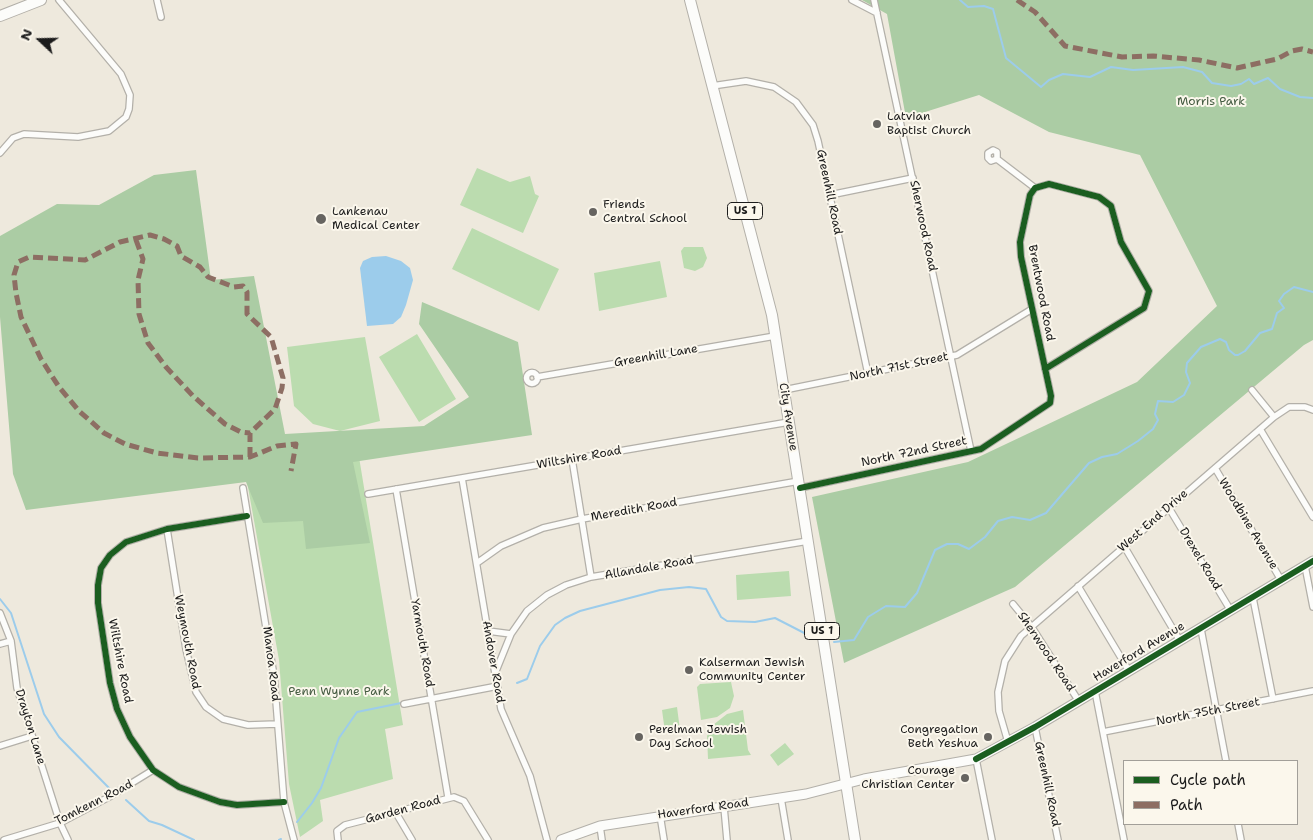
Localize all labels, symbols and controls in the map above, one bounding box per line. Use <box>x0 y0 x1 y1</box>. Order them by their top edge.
north arrow <box>15 15 65 65</box>
text: N <box>16 26 36 43</box>
park label: Morris Park <box>1177 95 1245 109</box>
place label: Latvian Baptist Church <box>887 110 971 138</box>
marker: Latvian Baptist Church <box>871 118 883 130</box>
street label: Greenhill Road <box>813 148 845 236</box>
street label: Sherwood Road <box>906 179 940 273</box>
place label: Friends Central School <box>603 198 687 226</box>
road number: US 1 <box>728 202 762 220</box>
place label: Lankenau Medical Center <box>332 205 420 233</box>
marker: Friends Central School <box>587 206 599 218</box>
marker: Lankenau Medical Center <box>314 212 328 226</box>
street label: Brentwood Road <box>1025 244 1057 342</box>
street label: Greenhill Lane <box>613 342 699 370</box>
street label: North 71st Street <box>848 349 950 385</box>
street label: City Avenue <box>775 382 801 452</box>
street label: North 72nd Street <box>860 434 968 470</box>
street label: Wiltshire Road <box>536 443 622 473</box>
street label: Woodbine Avenue <box>1215 476 1281 572</box>
street label: West End Drive <box>1115 487 1191 555</box>
street label: Meredith Road <box>590 495 678 525</box>
street label: Drexel Road <box>1176 525 1224 593</box>
street label: Allandale Road <box>603 553 695 583</box>
street label: Weymouth Road <box>171 594 203 690</box>
street label: Yarmouth Road <box>407 598 437 688</box>
street label: Sherwood Road <box>1014 610 1078 694</box>
street label: Wiltshire Road <box>105 618 135 704</box>
street label: Haverford Avenue <box>1091 619 1187 685</box>
street label: Andover Road <box>479 620 507 704</box>
road number: US 1 <box>804 622 840 640</box>
street label: Manoa Road <box>259 626 283 702</box>
place label: Kalserman Jewish Community Center <box>699 656 805 684</box>
marker: Kalserman Jewish Community Center <box>683 664 695 676</box>
park label: Penn Wynne Park <box>288 685 390 699</box>
street label: Drayton Lane <box>12 687 48 767</box>
street label: North 75th Street <box>1155 695 1261 729</box>
place label: Perelman Jewish Day School <box>649 723 747 751</box>
place label: Congregation Beth Yeshua <box>900 723 978 751</box>
marker: Perelman Jewish Day School <box>633 731 645 743</box>
marker: Congregation Beth Yeshua <box>982 731 994 743</box>
street label: Greenhill Road <box>1031 740 1063 828</box>
legend <box>1123 760 1298 825</box>
place label: Courage Christian Center <box>861 764 955 792</box>
text: Cycle path <box>1170 770 1246 790</box>
marker: Courage Christian Center <box>959 772 971 784</box>
street label: Tomkenn Road <box>53 777 135 829</box>
street label: Garden Road <box>364 793 442 827</box>
street label: Haverford Road <box>656 795 750 823</box>
text: Path <box>1170 795 1203 815</box>

